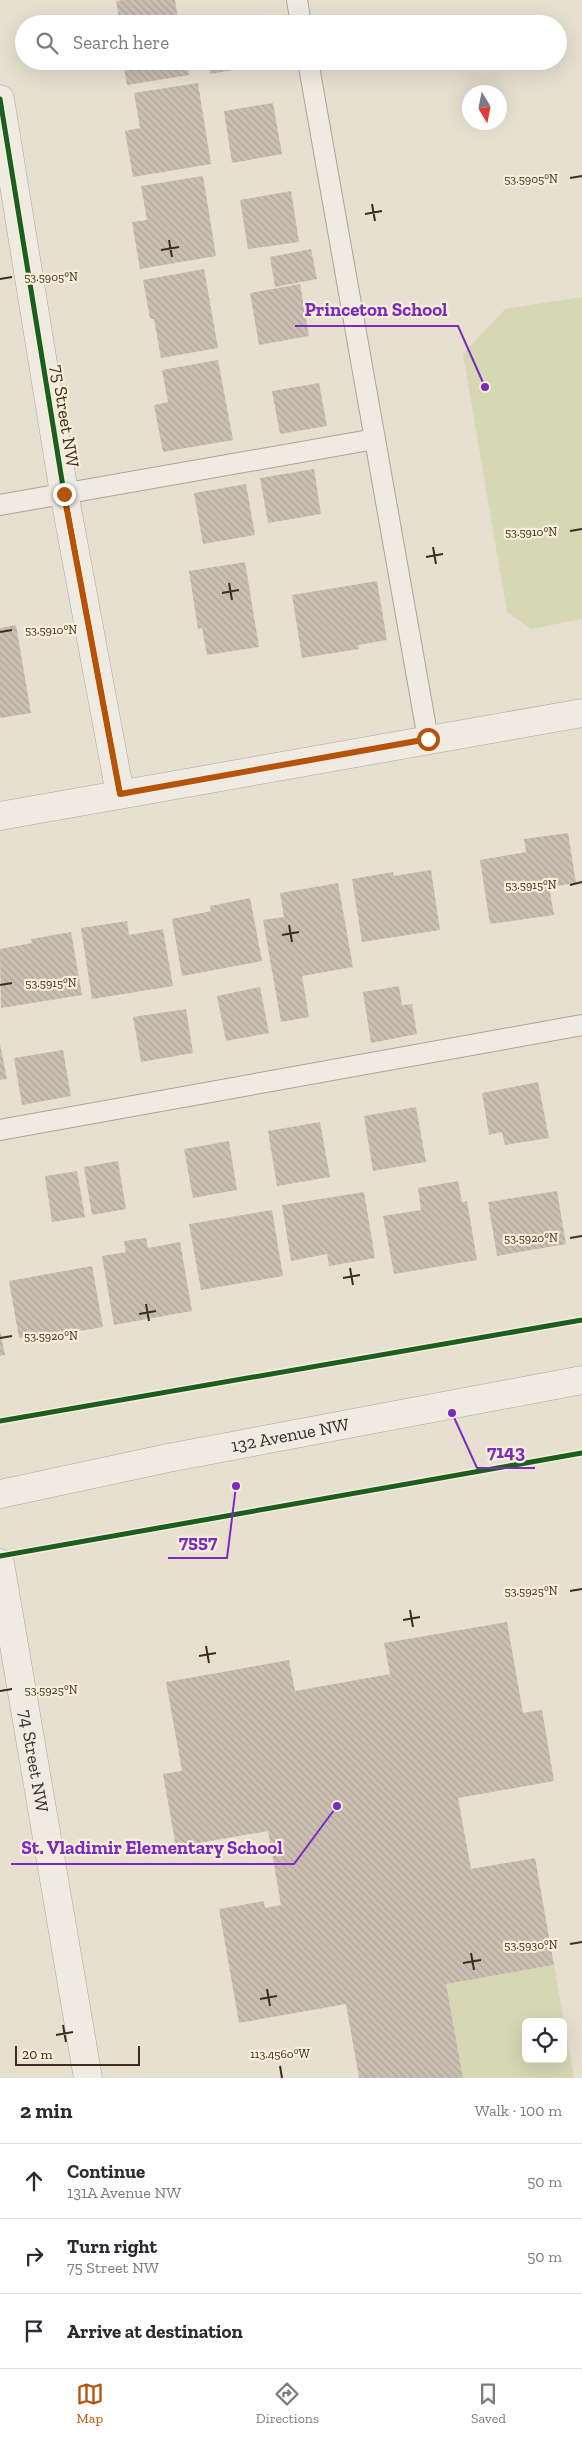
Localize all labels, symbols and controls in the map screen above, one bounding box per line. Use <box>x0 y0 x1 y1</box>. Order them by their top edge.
search box <box>15 15 567 70</box>
icon: search <box>33 29 61 57</box>
text: Search here <box>73 31 169 54</box>
north arrow <box>462 85 507 130</box>
text: 53.5905°N <box>504 172 558 186</box>
text: 53.5905°N <box>24 270 78 284</box>
callout: Princeton School <box>295 292 458 326</box>
text: Princeton School <box>305 298 448 321</box>
street label: 75 Street NW <box>46 363 84 469</box>
route end <box>53 483 76 506</box>
text: 53.5910°N <box>505 525 557 539</box>
text: 53.5910°N <box>25 623 77 637</box>
route start <box>417 728 440 751</box>
text: 53.5915°N <box>505 878 557 892</box>
text: 53.5915°N <box>25 976 77 990</box>
text: 53.5920°N <box>504 1231 558 1245</box>
text: 53.5920°N <box>24 1329 78 1343</box>
street label: 132 Avenue NW <box>229 1413 351 1457</box>
callout: 7143 <box>477 1434 535 1468</box>
text: 7143 <box>487 1440 525 1463</box>
callout: 7557 <box>168 1524 227 1558</box>
text: 7557 <box>179 1530 218 1553</box>
text: 53.5925°N <box>505 1584 558 1598</box>
text: 53.5925°N <box>25 1683 78 1697</box>
street label: 74 Street NW <box>14 1708 53 1814</box>
callout: St. Vladimir Elementary School <box>11 1830 294 1864</box>
text: St. Vladimir Elementary School <box>21 1836 283 1859</box>
text: 53.5930°N <box>504 1938 558 1952</box>
map controls <box>522 2018 567 2063</box>
button: locate <box>522 2018 567 2063</box>
scale bar <box>15 2043 140 2066</box>
text: 20 m <box>22 2046 53 2063</box>
text: 113.4560°W <box>250 2047 311 2061</box>
text: 2 min <box>20 2098 72 2123</box>
text: Walk · 100 m <box>475 2101 562 2120</box>
text: Continue <box>67 2160 145 2183</box>
icon: ahead <box>20 2167 48 2195</box>
text: 50 m <box>527 2172 562 2191</box>
text: 131A Avenue NW <box>67 2183 181 2202</box>
text: Turn right <box>67 2235 157 2258</box>
icon: right <box>20 2242 48 2270</box>
text: 50 m <box>527 2247 562 2266</box>
text: 75 Street NW <box>67 2258 159 2277</box>
icon: arrive <box>20 2317 48 2345</box>
text: Arrive at destination <box>67 2320 243 2343</box>
tab: Map <box>76 2380 104 2427</box>
tab: Directions <box>256 2380 319 2427</box>
tab: Saved <box>471 2380 506 2427</box>

